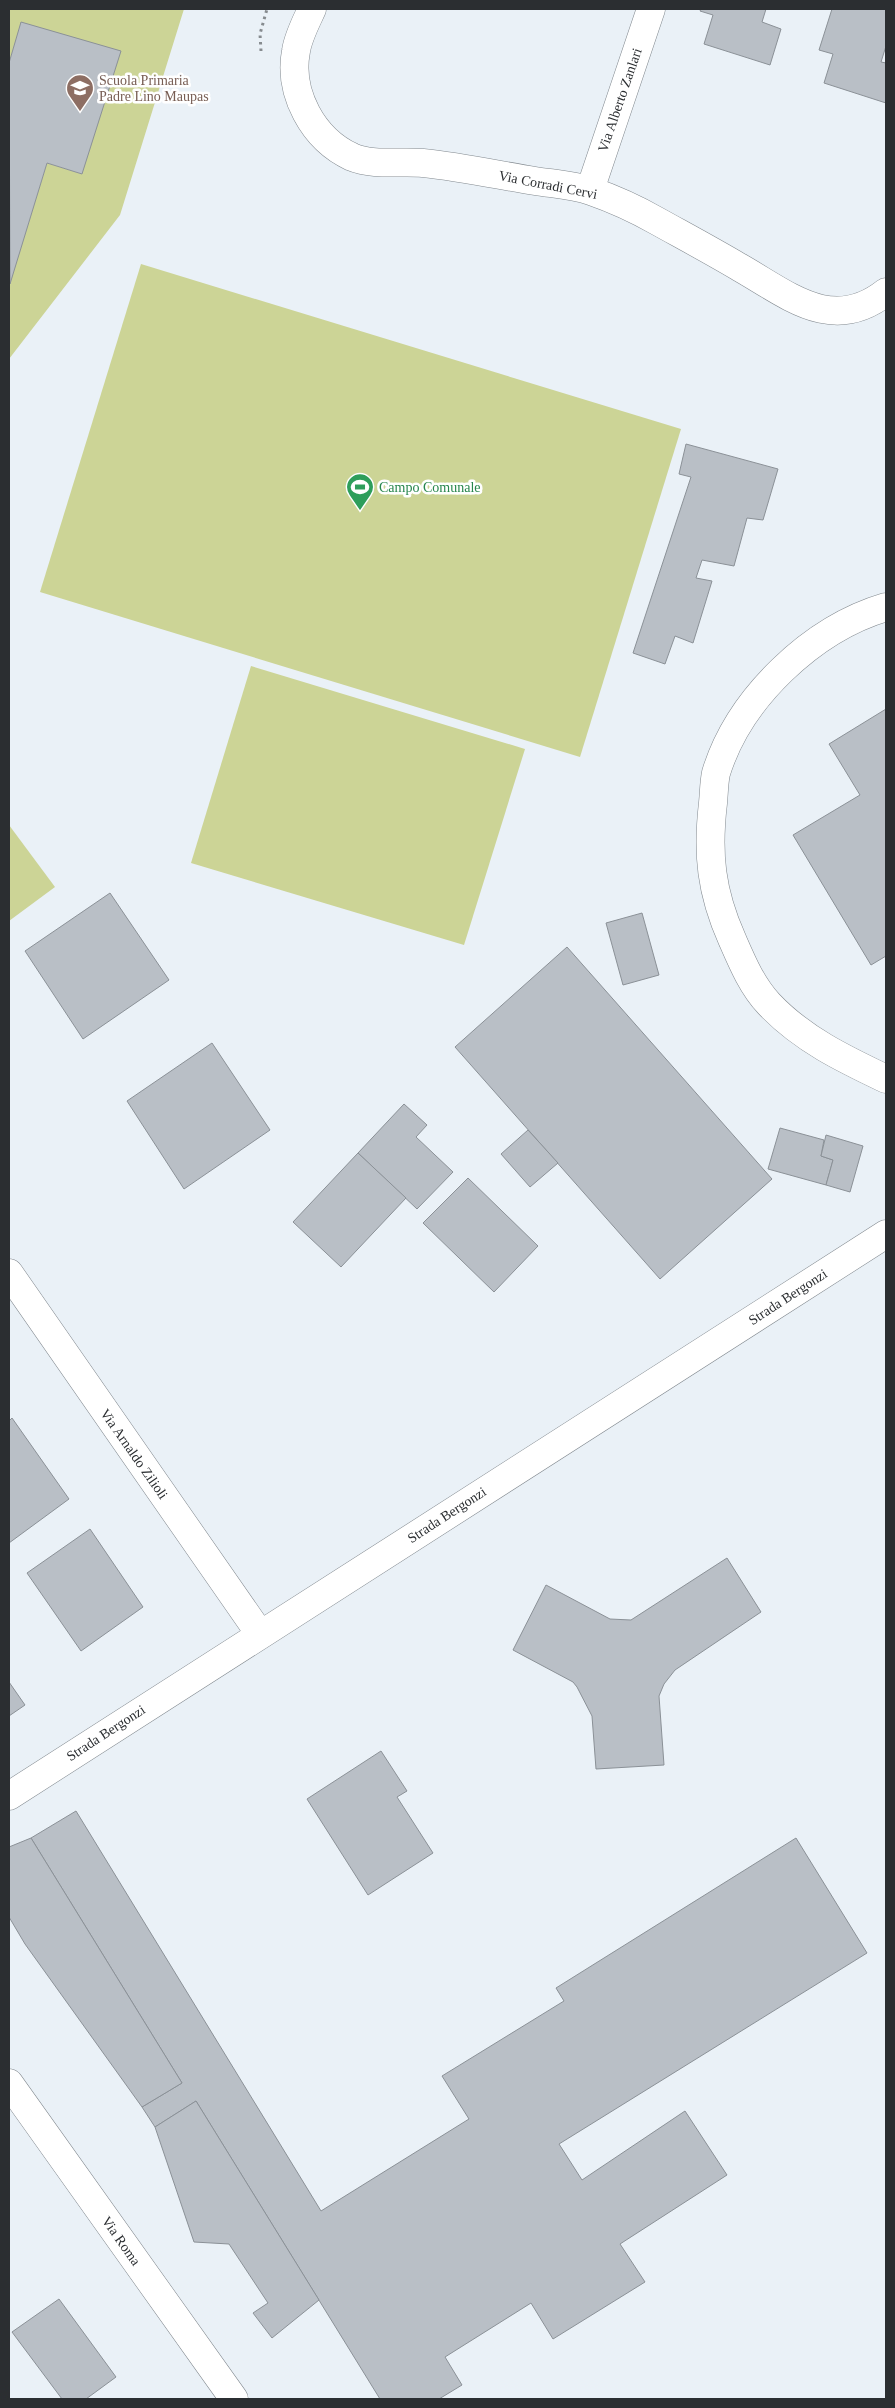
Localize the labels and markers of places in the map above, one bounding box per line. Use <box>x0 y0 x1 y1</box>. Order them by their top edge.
school or university icon: Scuola Primaria Padre Lino Maupas <box>65 73 95 112</box>
place label: Scuola Primaria Padre Lino Maupas <box>99 73 209 104</box>
sports icon: Campo Comunale <box>345 472 375 511</box>
place label: Campo Comunale <box>379 480 481 495</box>

